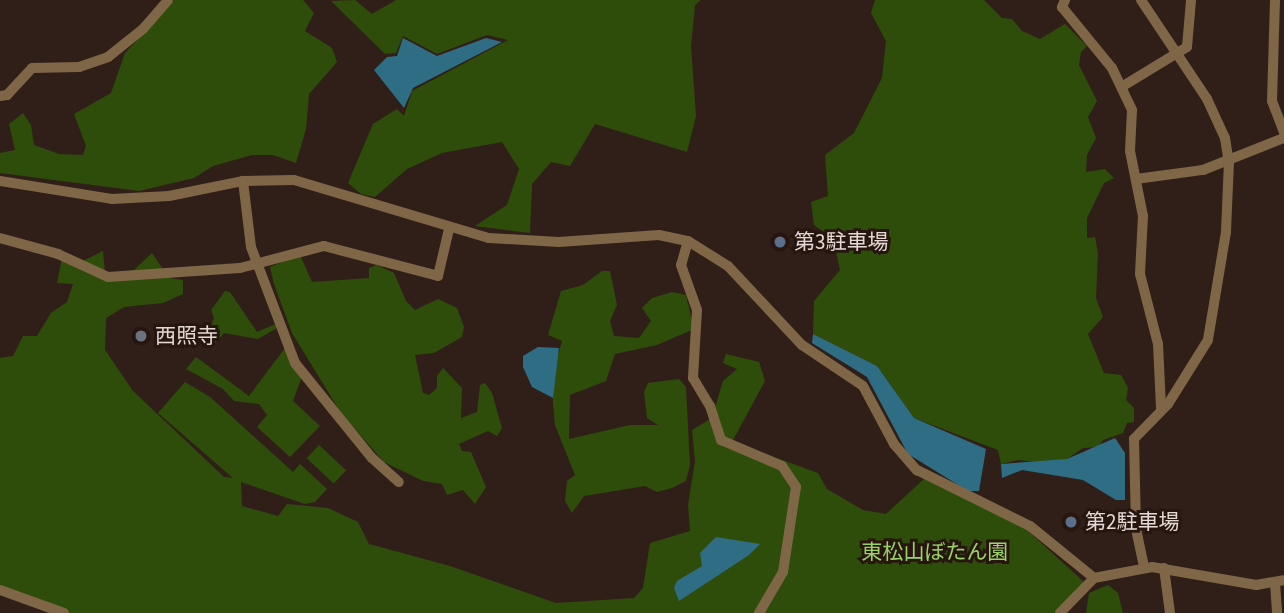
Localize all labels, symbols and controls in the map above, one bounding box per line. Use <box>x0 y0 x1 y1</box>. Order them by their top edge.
place label: 第3駐車場 <box>794 229 888 255</box>
marker: 第3駐車場 <box>772 234 788 250</box>
place label: 西照寺 <box>155 323 218 349</box>
marker: 西照寺 <box>133 328 149 344</box>
place label: 第2駐車場 <box>1085 509 1179 535</box>
marker: 第2駐車場 <box>1063 514 1079 530</box>
park label: 東松山ぼたん園 <box>862 539 1008 565</box>

